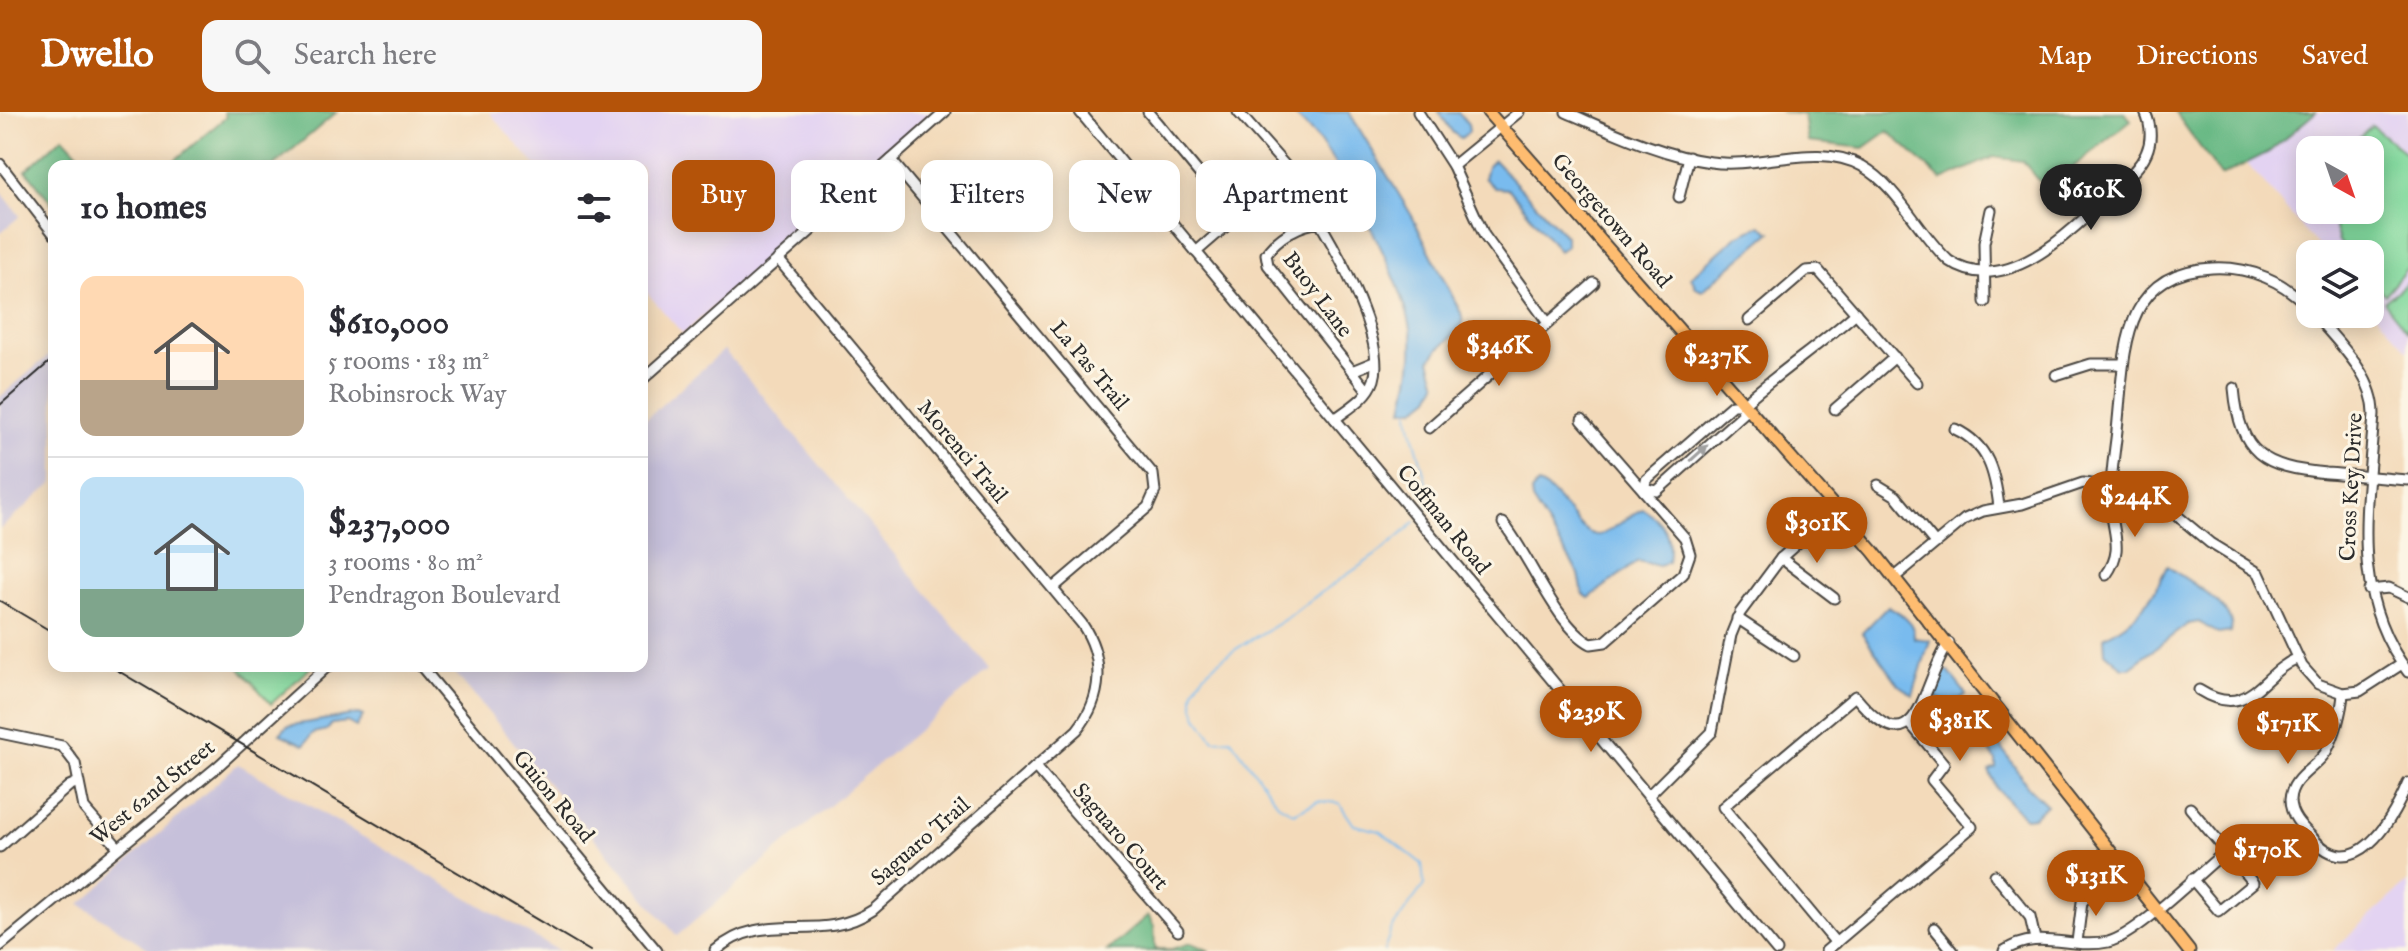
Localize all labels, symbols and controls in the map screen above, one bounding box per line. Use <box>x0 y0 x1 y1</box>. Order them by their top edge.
search box <box>202 20 762 92</box>
text: Dwello <box>40 32 154 80</box>
icon: search <box>230 34 274 78</box>
text: Search here <box>294 37 437 75</box>
text: Map <box>2038 39 2092 74</box>
text: Directions <box>2136 39 2258 74</box>
text: Saved <box>2302 39 2368 74</box>
north arrow <box>2296 136 2384 224</box>
map controls <box>2296 136 2384 328</box>
street label: Georgetown Road <box>1545 148 1677 294</box>
chip: Buy <box>672 160 775 232</box>
chip: Rent <box>791 160 905 232</box>
chip: Filters <box>921 160 1053 232</box>
chip: New <box>1069 160 1180 232</box>
chip: Apartment <box>1196 160 1376 232</box>
pin: $610K <box>2035 164 2147 232</box>
text: $610K <box>2058 173 2124 206</box>
icon: filters <box>572 186 616 230</box>
text: 10 homes <box>80 187 207 230</box>
button: layers <box>2296 240 2384 328</box>
street label: Buoy Lane <box>1276 247 1358 343</box>
text: $610,000 <box>328 302 449 345</box>
icon: home <box>144 308 240 404</box>
street label: La Pas Trail <box>1043 315 1135 417</box>
pin: $346K <box>1443 320 1555 388</box>
text: $346K <box>1466 329 1532 362</box>
pin: $237K <box>1661 330 1773 398</box>
text: $237K <box>1683 339 1751 372</box>
text: 5 rooms · 183 m² <box>328 345 490 378</box>
text: Robinsrock Way <box>328 378 507 411</box>
street label: Morenci Trail <box>911 395 1013 509</box>
street label: Cross Key Drive <box>2334 412 2370 562</box>
one-way arrow <box>1689 445 1709 462</box>
street label: Coffman Road <box>1390 459 1496 581</box>
pin: $244K <box>2079 471 2191 539</box>
text: $244K <box>2100 480 2170 513</box>
pin: $301K <box>1761 497 1873 565</box>
text: $237,000 <box>328 503 451 546</box>
text: $301K <box>1784 506 1850 539</box>
icon: home <box>144 509 240 605</box>
text: 3 rooms · 80 m² <box>328 546 483 579</box>
text: Pendragon Boulevard <box>328 579 560 612</box>
pin: $239K <box>1535 686 1647 754</box>
text: $239K <box>1558 695 1624 728</box>
pin: $381K <box>1904 695 2016 763</box>
pin: $171K <box>2232 698 2344 766</box>
text: $381K <box>1929 704 1991 737</box>
text: $171K <box>2256 707 2320 740</box>
street label: West 62nd Street <box>85 734 221 852</box>
street label: Guion Road <box>506 745 600 849</box>
street label: Saguaro Court <box>1066 778 1174 897</box>
street label: Saguaro Trail <box>866 791 976 893</box>
pin: $170K <box>2211 824 2323 892</box>
text: $170K <box>2233 833 2301 866</box>
pin: $131K <box>2040 850 2152 918</box>
text: $131K <box>2065 859 2127 892</box>

